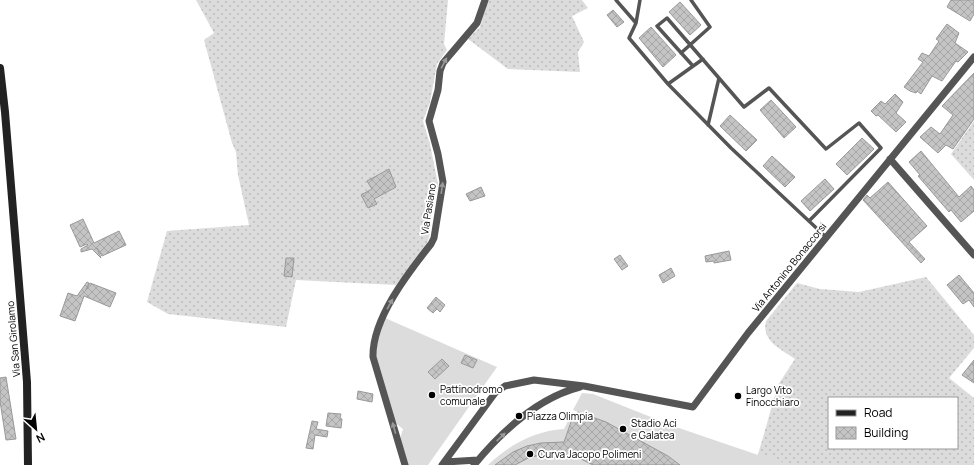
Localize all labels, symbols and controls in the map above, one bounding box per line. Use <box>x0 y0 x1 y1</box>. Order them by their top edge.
one-way arrow <box>440 57 447 69</box>
street label: Via Pasiano <box>417 182 439 236</box>
one-way arrow <box>439 182 445 194</box>
street label: Via Antonino Bonaccorsi <box>749 219 829 315</box>
one-way arrow <box>387 298 393 310</box>
street label: Via San Girolamo <box>3 300 23 378</box>
place label: Pattinodromo comunale <box>440 382 503 408</box>
place label: Largo Vito Finocchiaro <box>746 383 799 409</box>
marker: Pattinodromo comunale <box>427 390 437 400</box>
marker: Largo Vito Finocchiaro <box>733 391 743 401</box>
legend <box>828 397 958 449</box>
text: Road <box>864 404 892 421</box>
north arrow <box>16 409 56 449</box>
place label: Piazza Olimpia <box>527 409 593 423</box>
marker: Piazza Olimpia <box>514 411 524 421</box>
place label: Stadio Aci e Galatea <box>631 416 677 442</box>
one-way arrow <box>391 421 397 433</box>
marker: Stadio Aci e Galatea <box>618 424 628 434</box>
text: Building <box>864 424 908 441</box>
text: N <box>34 430 48 447</box>
one-way arrow <box>496 432 506 441</box>
place label: Curva Jacopo Polimeni <box>538 447 641 461</box>
marker: Curva Jacopo Polimeni <box>525 449 535 459</box>

